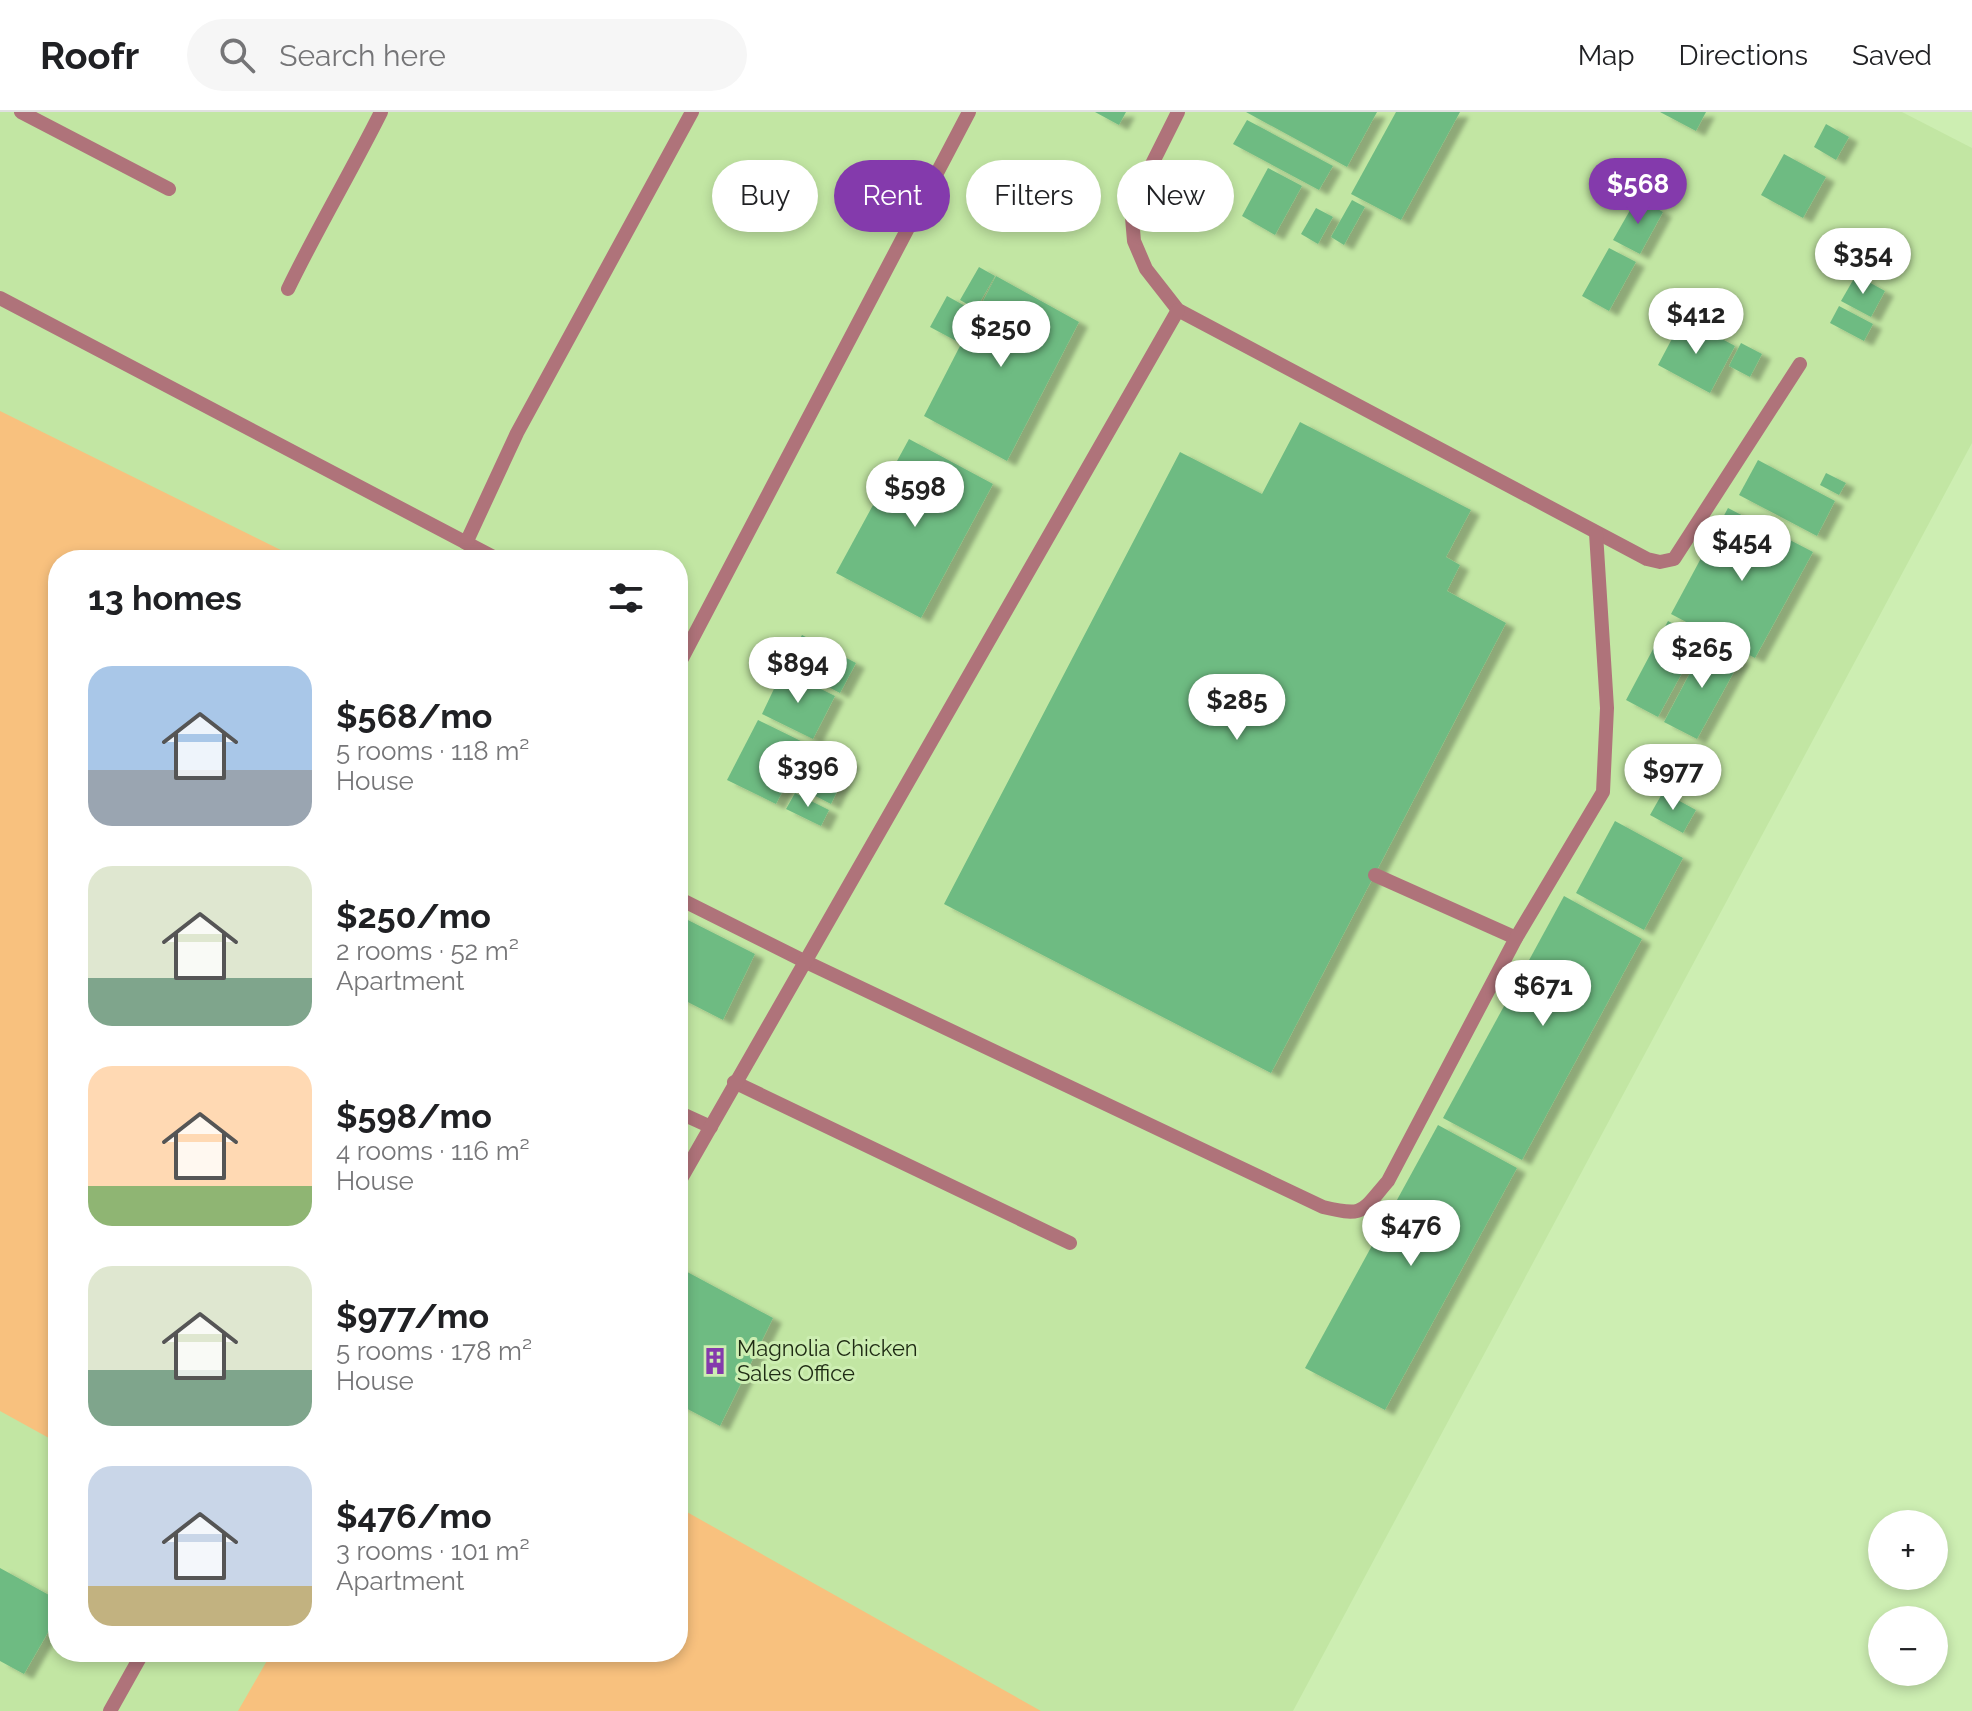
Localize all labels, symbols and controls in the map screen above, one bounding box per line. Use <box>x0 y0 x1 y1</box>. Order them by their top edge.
search box <box>187 19 747 91</box>
text: Roofr <box>40 33 139 78</box>
icon: search <box>215 33 259 77</box>
text: Search here <box>279 38 446 73</box>
text: Map <box>1578 39 1635 72</box>
text: Directions <box>1679 39 1808 72</box>
text: Saved <box>1852 39 1932 72</box>
pin: $568 <box>1591 158 1685 226</box>
chip: Buy <box>712 160 818 232</box>
chip: Rent <box>834 160 950 232</box>
chip: Filters <box>966 160 1101 232</box>
chip: New <box>1117 160 1234 232</box>
text: $568 <box>1607 169 1669 199</box>
pin: $354 <box>1816 228 1910 296</box>
text: $354 <box>1833 239 1893 269</box>
pin: $412 <box>1649 288 1743 356</box>
text: $412 <box>1667 299 1725 329</box>
pin: $250 <box>954 301 1048 369</box>
text: $250 <box>970 312 1032 342</box>
pin: $598 <box>868 461 962 529</box>
text: $598 <box>884 472 946 502</box>
pin: $454 <box>1695 515 1789 583</box>
text: $454 <box>1712 526 1772 556</box>
icon: filters <box>604 576 648 620</box>
text: 13 homes <box>88 578 242 618</box>
pin: $265 <box>1655 622 1749 690</box>
text: $265 <box>1671 633 1733 663</box>
pin: $894 <box>751 637 845 705</box>
text: $894 <box>767 648 829 678</box>
pin: $285 <box>1190 674 1284 742</box>
text: $285 <box>1206 685 1268 715</box>
text: $568/mo <box>336 696 492 736</box>
icon: home <box>152 698 248 794</box>
text: 5 rooms · 118 m² <box>336 736 529 766</box>
pin: $396 <box>761 741 855 809</box>
pin: $977 <box>1626 744 1720 812</box>
text: $396 <box>777 752 839 782</box>
text: $977 <box>1642 755 1704 785</box>
text: House <box>336 766 414 796</box>
text: $250/mo <box>336 896 491 936</box>
icon: home <box>152 898 248 994</box>
text: 2 rooms · 52 m² <box>336 936 519 966</box>
pin: $671 <box>1496 960 1590 1028</box>
text: Apartment <box>336 966 465 996</box>
text: $671 <box>1513 971 1573 1001</box>
text: $598/mo <box>336 1096 492 1136</box>
icon: home <box>152 1098 248 1194</box>
text: 4 rooms · 116 m² <box>336 1136 530 1166</box>
text: House <box>336 1166 414 1196</box>
pin: $476 <box>1364 1200 1458 1268</box>
text: $476 <box>1380 1211 1442 1241</box>
text: $977/mo <box>336 1296 489 1336</box>
icon: home <box>152 1298 248 1394</box>
place label: Magnolia Chicken Sales Office <box>737 1335 918 1386</box>
text: 5 rooms · 178 m² <box>336 1336 532 1366</box>
building icon: Magnolia Chicken Sales Office <box>700 1346 730 1376</box>
text: House <box>336 1366 414 1396</box>
text: $476/mo <box>336 1496 492 1536</box>
icon: home <box>152 1498 248 1594</box>
map controls <box>1868 1510 1948 1686</box>
button: + <box>1868 1510 1948 1590</box>
text: 3 rooms · 101 m² <box>336 1536 530 1566</box>
text: Apartment <box>336 1566 465 1596</box>
button: − <box>1868 1606 1948 1686</box>

